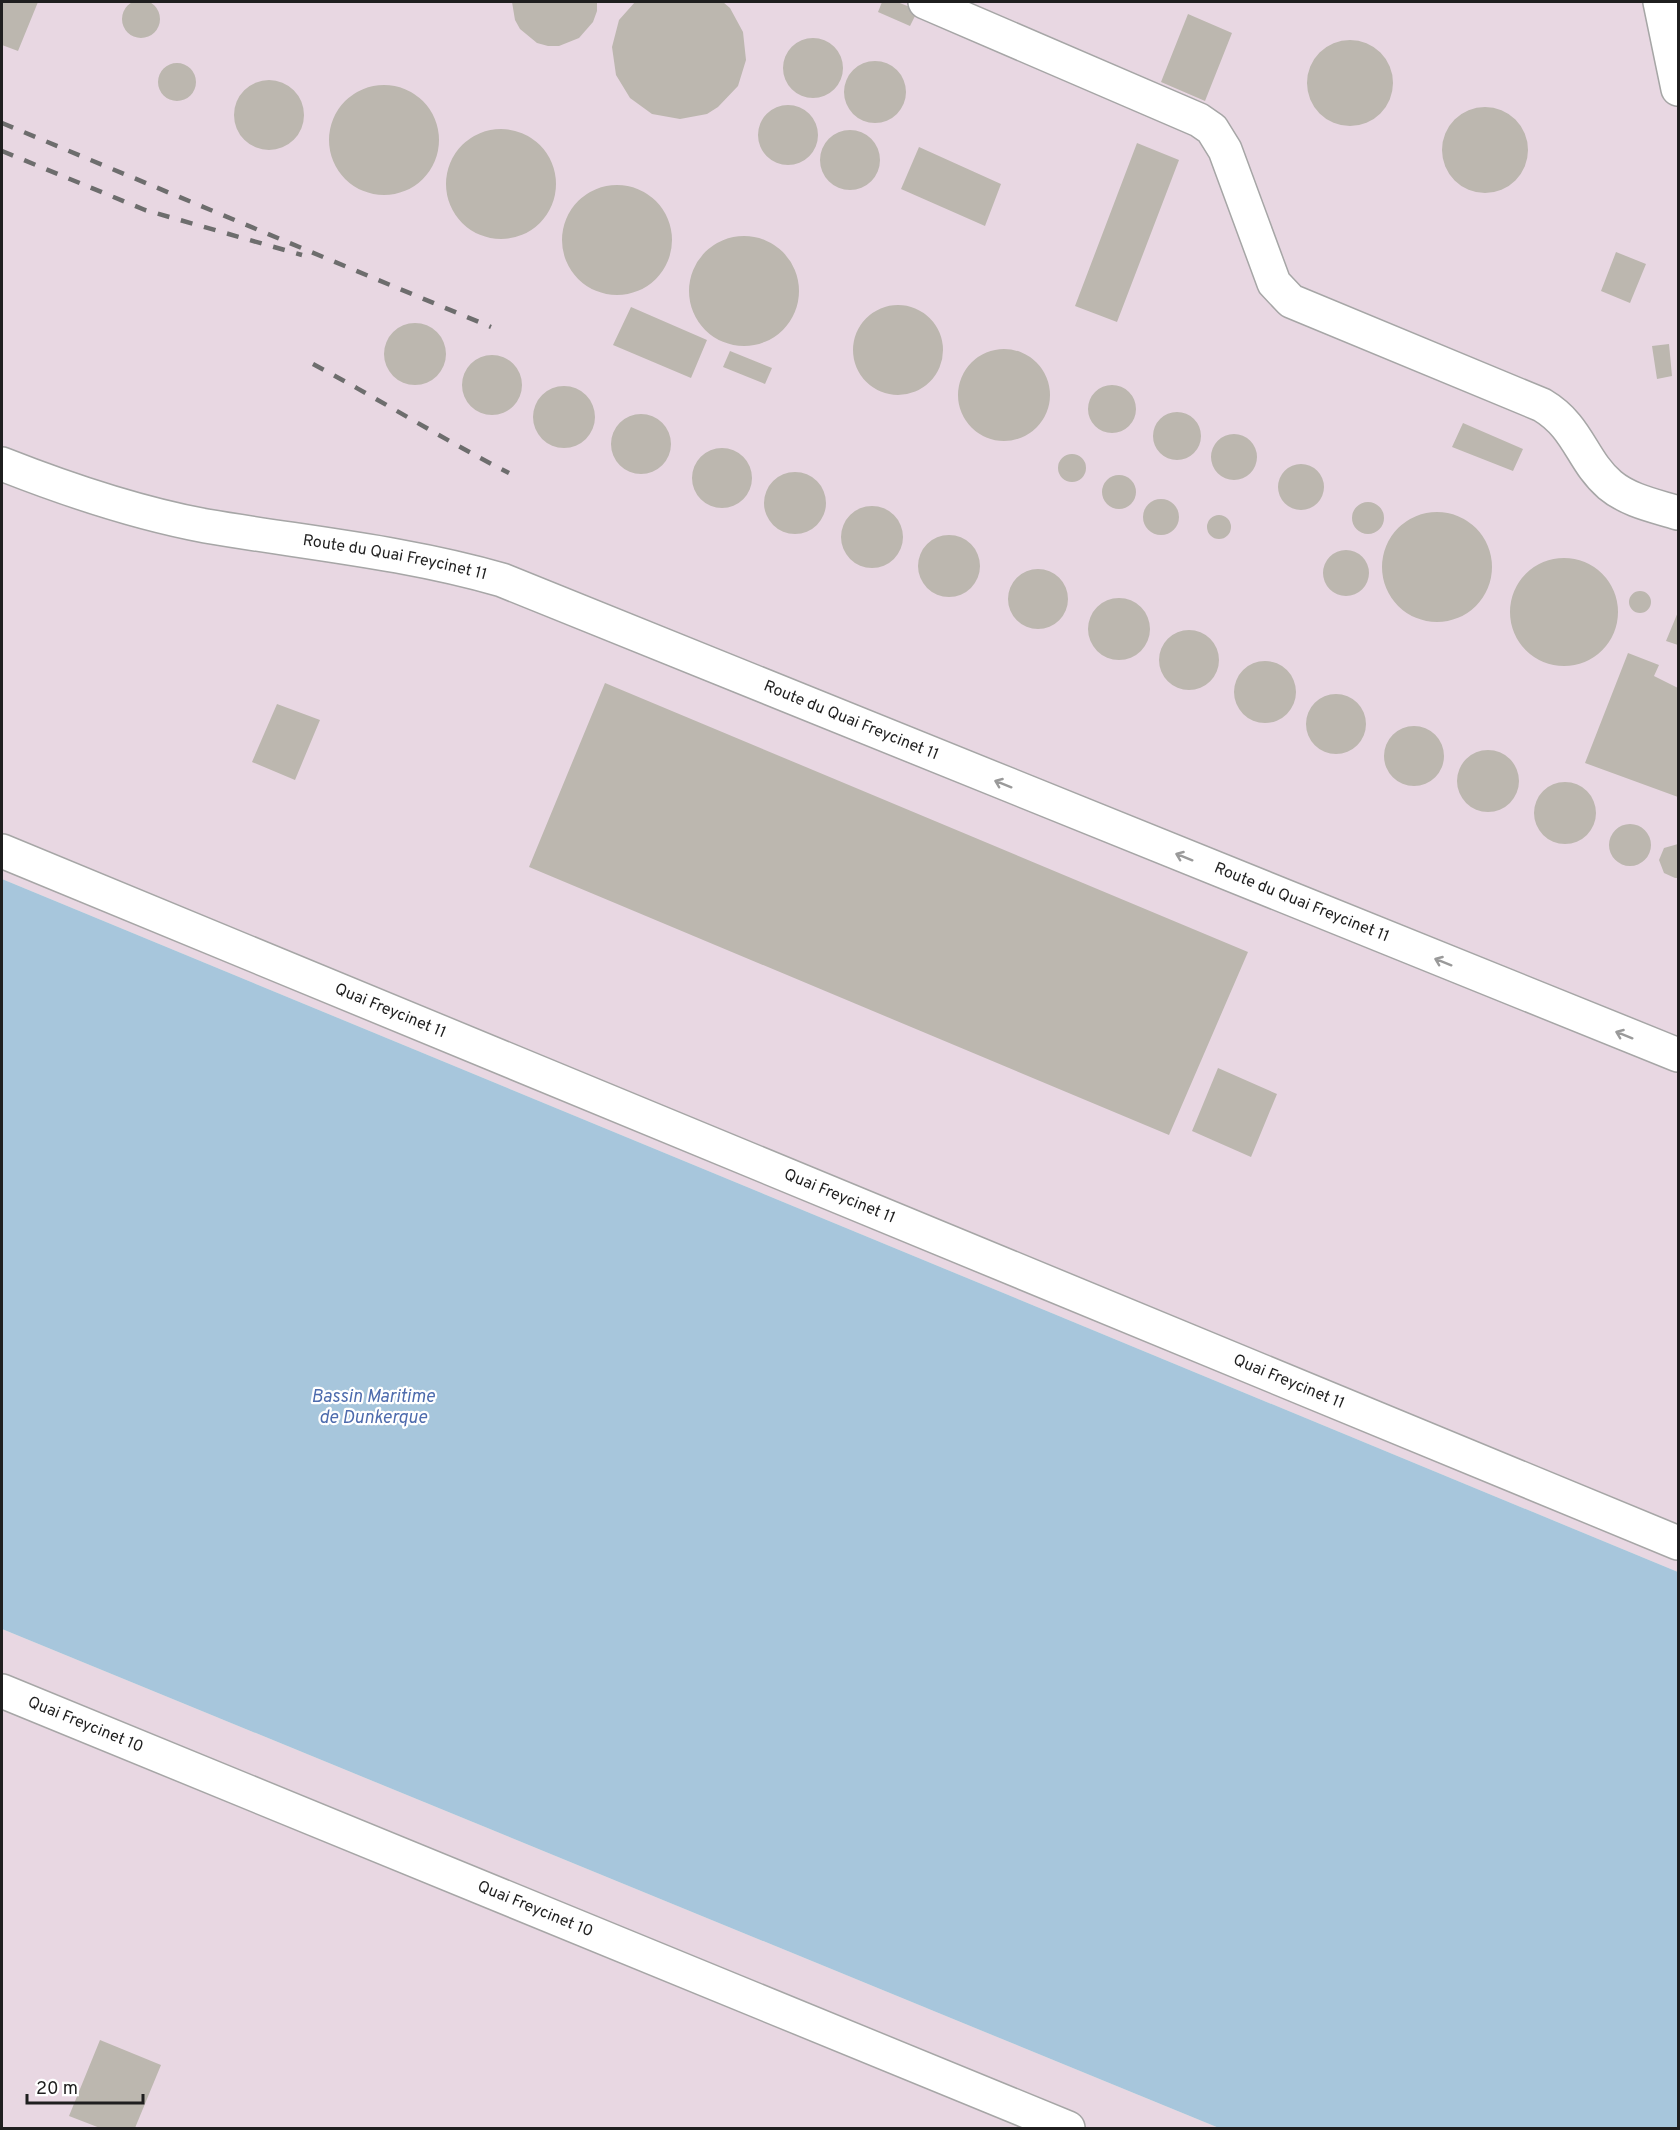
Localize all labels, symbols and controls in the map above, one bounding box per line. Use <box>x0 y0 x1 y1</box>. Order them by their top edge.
street label: Route du Quai Freycinet 11 <box>301 531 489 585</box>
street label: Route du Quai Freycinet 11 <box>760 677 942 765</box>
one-way arrow <box>995 778 1013 789</box>
one-way arrow <box>1175 851 1194 862</box>
street label: Route du Quai Freycinet 11 <box>1211 859 1392 947</box>
one-way arrow <box>1434 956 1453 967</box>
street label: Quai Freycinet 11 <box>331 979 449 1043</box>
one-way arrow <box>1615 1029 1633 1040</box>
street label: Quai Freycinet 11 <box>781 1165 898 1229</box>
street label: Quai Freycinet 11 <box>1230 1350 1347 1414</box>
water label: Bassin Maritime de Dunkerque <box>311 1386 436 1430</box>
street label: Quai Freycinet 10 <box>24 1693 146 1758</box>
street label: Quai Freycinet 10 <box>474 1877 596 1942</box>
scale bar <box>27 2067 142 2105</box>
text: 20 m <box>36 2078 78 2101</box>

